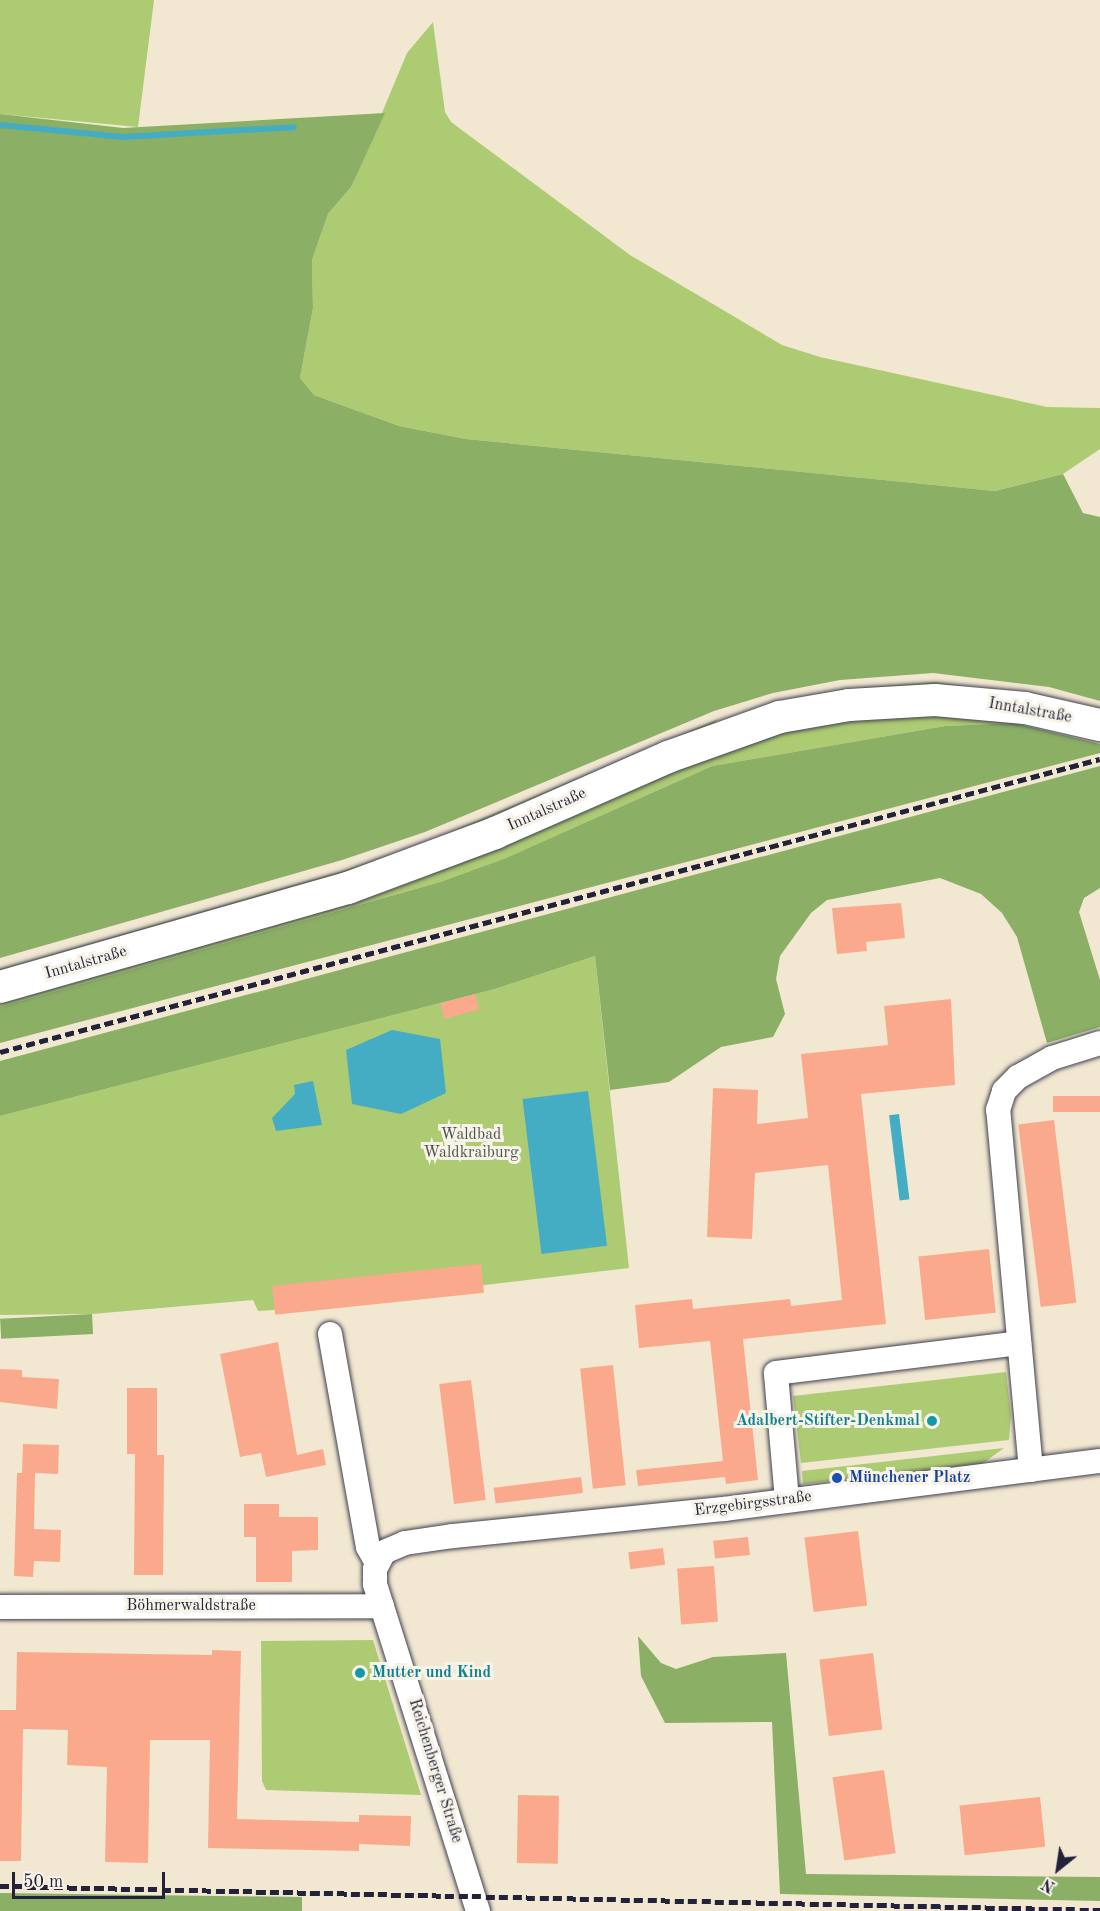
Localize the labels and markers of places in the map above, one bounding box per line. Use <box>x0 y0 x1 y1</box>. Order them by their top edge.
place label: Adalbert-Stifter-Denkmal <box>736 1411 920 1431</box>
marker: Adalbert-Stifter-Denkmal <box>925 1414 939 1428</box>
place label: Münchener Platz <box>849 1468 970 1488</box>
marker: Münchener Platz <box>830 1471 844 1485</box>
place label: Mutter und Kind <box>372 1663 491 1683</box>
marker: Mutter und Kind <box>353 1666 367 1680</box>

